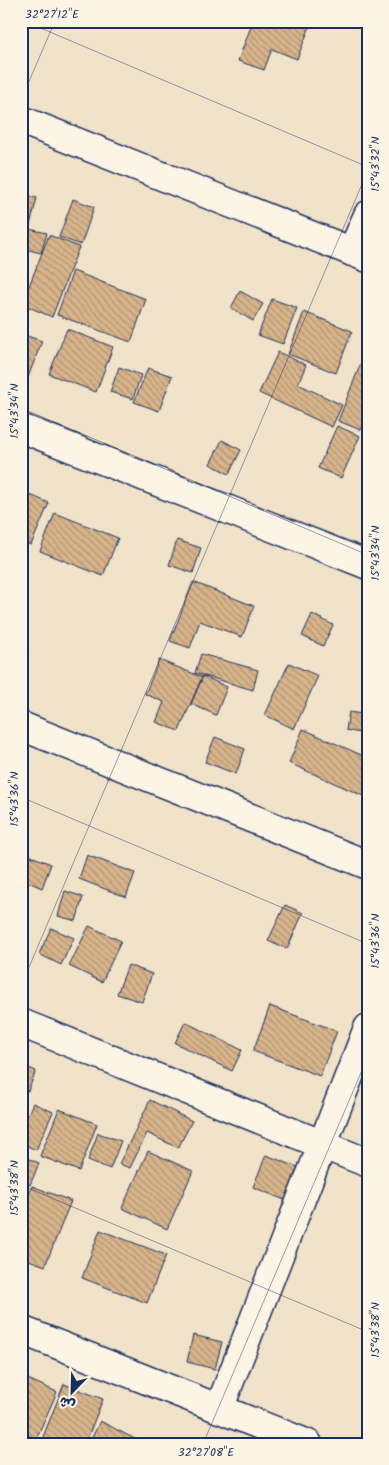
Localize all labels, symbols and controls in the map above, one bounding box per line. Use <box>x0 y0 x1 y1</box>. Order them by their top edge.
text: 32°27'12"E <box>25 5 80 24</box>
text: 15°43'32"N <box>366 136 385 192</box>
text: 15°43'34"N <box>5 383 24 439</box>
text: 15°43'34"N <box>366 525 385 581</box>
text: 15°43'36"N <box>5 771 24 827</box>
text: 15°43'36"N <box>366 913 385 969</box>
text: 15°43'38"N <box>5 1160 24 1216</box>
text: 15°43'38"N <box>366 1302 385 1358</box>
north arrow <box>48 1368 98 1418</box>
text: ش <box>56 1390 79 1416</box>
text: 32°27'08"E <box>178 1443 235 1462</box>

